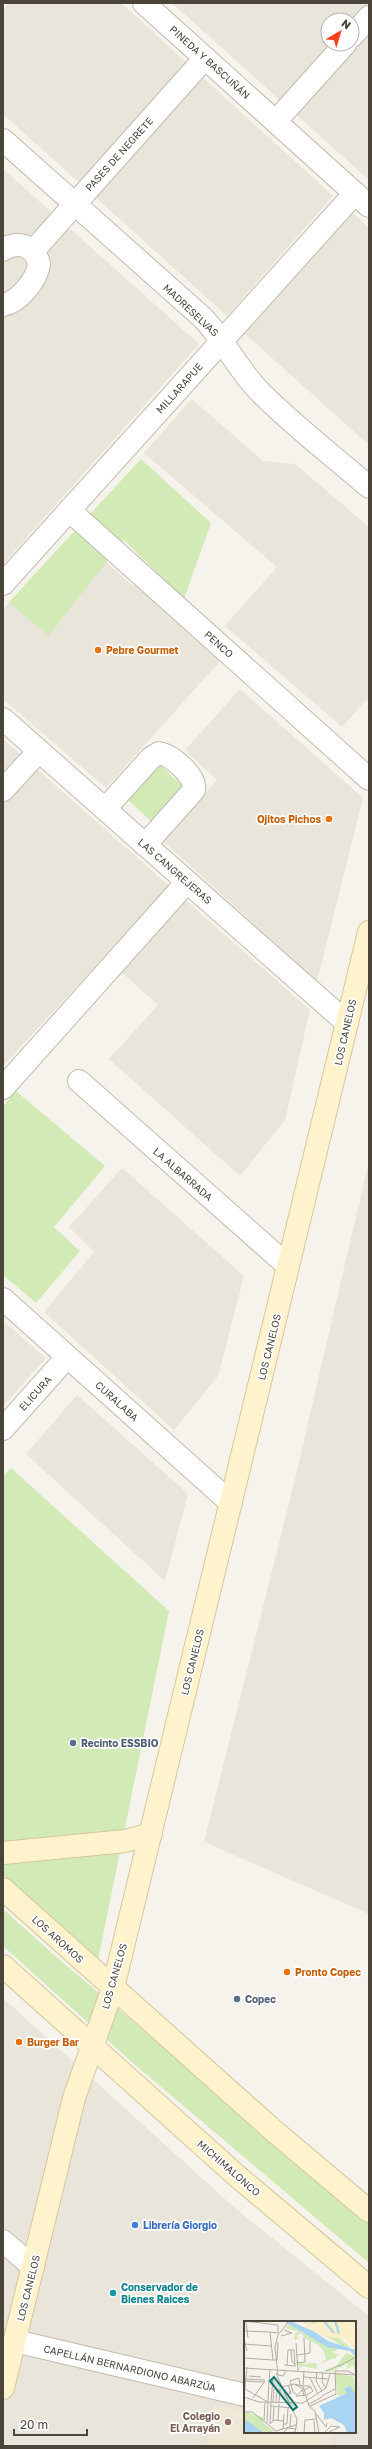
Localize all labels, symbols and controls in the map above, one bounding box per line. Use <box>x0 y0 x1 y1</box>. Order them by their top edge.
north arrow <box>320 12 360 52</box>
text: N <box>339 16 354 31</box>
street label: PINEDA Y BASCUÑÁN <box>167 23 253 101</box>
street label: PASES DE NEGRETE <box>83 115 155 193</box>
street label: MADRESELVAS <box>161 281 221 339</box>
street label: MILLARAPUE <box>153 360 205 416</box>
street label: PENCO <box>202 628 236 660</box>
place label: Pebre Gourmet <box>106 644 179 656</box>
marker: Pebre Gourmet <box>93 645 103 655</box>
place label: Ojitos Pichos <box>257 813 321 825</box>
marker: Ojitos Pichos <box>324 814 334 824</box>
street label: LAS CANGREJERAS <box>136 836 214 906</box>
street label: LOS CANELOS <box>332 998 358 1066</box>
street label: LA ALBARRADA <box>151 1145 215 1203</box>
street label: LOS CANELOS <box>255 1313 283 1381</box>
street label: ELICURA <box>16 1373 54 1413</box>
street label: CURALABA <box>93 1379 141 1424</box>
street label: LOS CANELOS <box>178 1628 206 1696</box>
place label: Recinto ESSBIO <box>81 1737 159 1749</box>
marker: Recinto ESSBIO <box>68 1738 78 1748</box>
street label: LOS AROMOS <box>30 1913 86 1965</box>
street label: LOS CANELOS <box>99 1942 129 2010</box>
place label: Pronto Copec <box>295 1966 361 1978</box>
marker: Pronto Copec <box>282 1967 292 1977</box>
place label: Copec <box>245 1993 276 2005</box>
marker: Copec <box>232 1994 242 2004</box>
place label: Burger Bar <box>27 2036 79 2048</box>
marker: Burger Bar <box>14 2037 24 2047</box>
street label: MICHIMALONCO <box>195 2138 263 2198</box>
place label: Librería Giorgio <box>143 2219 217 2231</box>
marker: Librería Giorgio <box>130 2220 140 2230</box>
street label: LOS CANELOS <box>14 2254 42 2322</box>
place label: Conservador de Bienes Raices <box>121 2281 198 2305</box>
marker: Conservador de Bienes Raices <box>108 2288 118 2298</box>
inset map <box>244 2321 356 2433</box>
street label: CAPELLÁN BERNARDIONO ABARZÚA <box>43 2342 218 2394</box>
place label: Colegio El Arrayán <box>170 2410 220 2434</box>
scale bar <box>14 2411 87 2437</box>
text: 20 m <box>20 2417 48 2432</box>
marker: Colegio El Arrayán <box>223 2417 233 2427</box>

